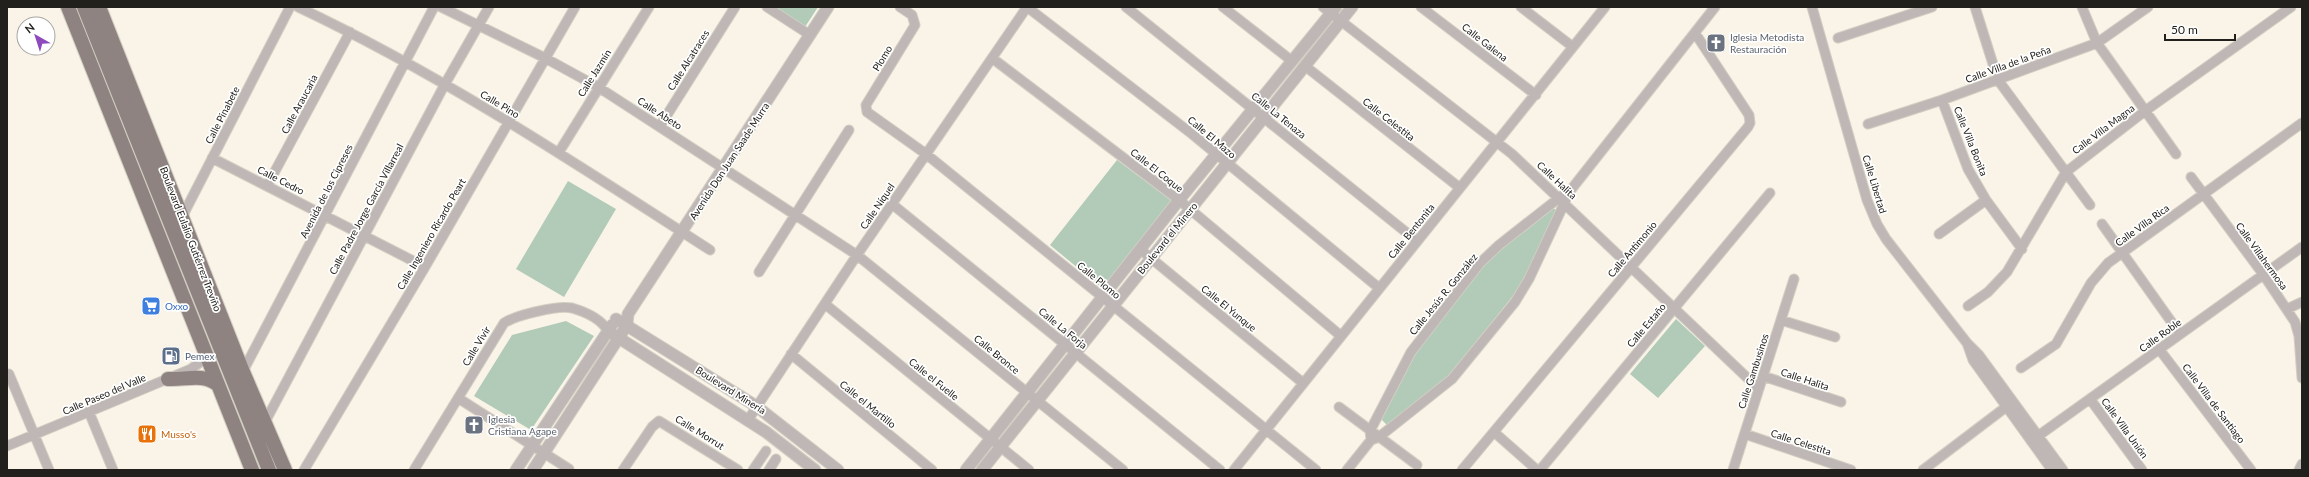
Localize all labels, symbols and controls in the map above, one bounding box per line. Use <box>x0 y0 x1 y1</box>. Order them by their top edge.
north arrow <box>16 16 56 56</box>
scale bar <box>2165 16 2235 42</box>
text: N <box>22 20 37 36</box>
street label: Calle Galena <box>1460 20 1510 64</box>
text: 50 m <box>2171 22 2198 37</box>
street label: Calle Alcatraces <box>665 28 711 92</box>
place label: Iglesia Metodista Restauración <box>1730 31 1804 55</box>
church icon: Iglesia Metodista Restauración <box>1705 32 1727 54</box>
street label: Plomo <box>870 43 894 73</box>
street label: Calle Villa de la Peña <box>1964 43 2052 85</box>
street label: Calle Jazmín <box>575 47 613 99</box>
street label: Calle Araucaria <box>278 72 320 136</box>
street label: Calle Pinabete <box>202 84 242 146</box>
street label: Calle Pino <box>478 88 522 121</box>
street label: Calle La Tenaza <box>1249 89 1309 141</box>
street label: Calle Abeto <box>635 94 685 132</box>
street label: Calle Celestita <box>1361 95 1417 143</box>
street label: Avenida Don Juan Saade Murra <box>687 100 771 222</box>
street label: Calle Villa Magna <box>2069 102 2137 156</box>
street label: Calle Villa Bonita <box>1952 105 1990 178</box>
street label: Calle El Mazo <box>1186 113 1239 161</box>
street label: Avenida de los Cipreses <box>297 142 355 240</box>
street label: Calle Padre Jorge García Villarreal <box>326 142 406 276</box>
street label: Calle El Coque <box>1128 146 1186 194</box>
street label: Calle Libertad <box>1860 153 1890 215</box>
street label: Calle Halita <box>1535 159 1579 201</box>
street label: Calle Cedro <box>256 163 307 197</box>
street label: Boulevard Eulalio Gutiérrez Treviño <box>158 165 224 313</box>
street label: Calle Ingeniero Ricardo Peart <box>394 176 468 292</box>
street label: Calle Níquel <box>857 181 897 231</box>
street label: Boulevard el Minero <box>1134 200 1200 276</box>
street label: Calle Bentonita <box>1385 201 1437 261</box>
street label: Calle Villa Rica <box>2113 201 2171 249</box>
street label: Calle Antimonio <box>1605 218 1659 280</box>
street label: Calle Villahermosa <box>2234 220 2290 292</box>
street label: Calle Jesús R. González <box>1406 250 1480 337</box>
street label: Calle Plomo <box>1075 259 1123 301</box>
street label: Calle El Yunque <box>1199 282 1259 334</box>
supermarket icon: Oxxo <box>140 295 162 317</box>
place label: Oxxo <box>165 300 189 312</box>
street label: Calle Estaño <box>1624 300 1668 350</box>
street label: Calle La Forja <box>1036 305 1090 351</box>
street label: Calle Roble <box>2137 316 2183 354</box>
street label: Calle Vivir <box>459 324 493 368</box>
street label: Calle Bronce <box>972 332 1022 376</box>
street label: Calle Gambusinos <box>1735 332 1771 410</box>
fuel station icon: Pemex <box>160 345 182 367</box>
place label: Pemex <box>185 350 214 362</box>
street label: Calle el Fuelle <box>907 355 961 403</box>
street label: Calle Villa de Santiago <box>2180 361 2248 445</box>
street label: Boulevard Minería <box>694 364 768 416</box>
street label: Calle Halita <box>1779 366 1831 392</box>
street label: Calle Paseo del Valle <box>61 371 147 417</box>
street label: Calle el Martillo <box>838 378 899 430</box>
street label: Calle Villa Unión <box>2099 395 2151 461</box>
street label: Calle Morrut <box>673 412 727 452</box>
place label: Iglesia Cristiana Agape <box>488 413 557 437</box>
church icon: Iglesia Cristiana Agape <box>463 414 485 436</box>
restaurant icon: Musso's <box>136 423 158 445</box>
street label: Calle Celestita <box>1769 427 1833 457</box>
place label: Musso's <box>161 428 196 440</box>

